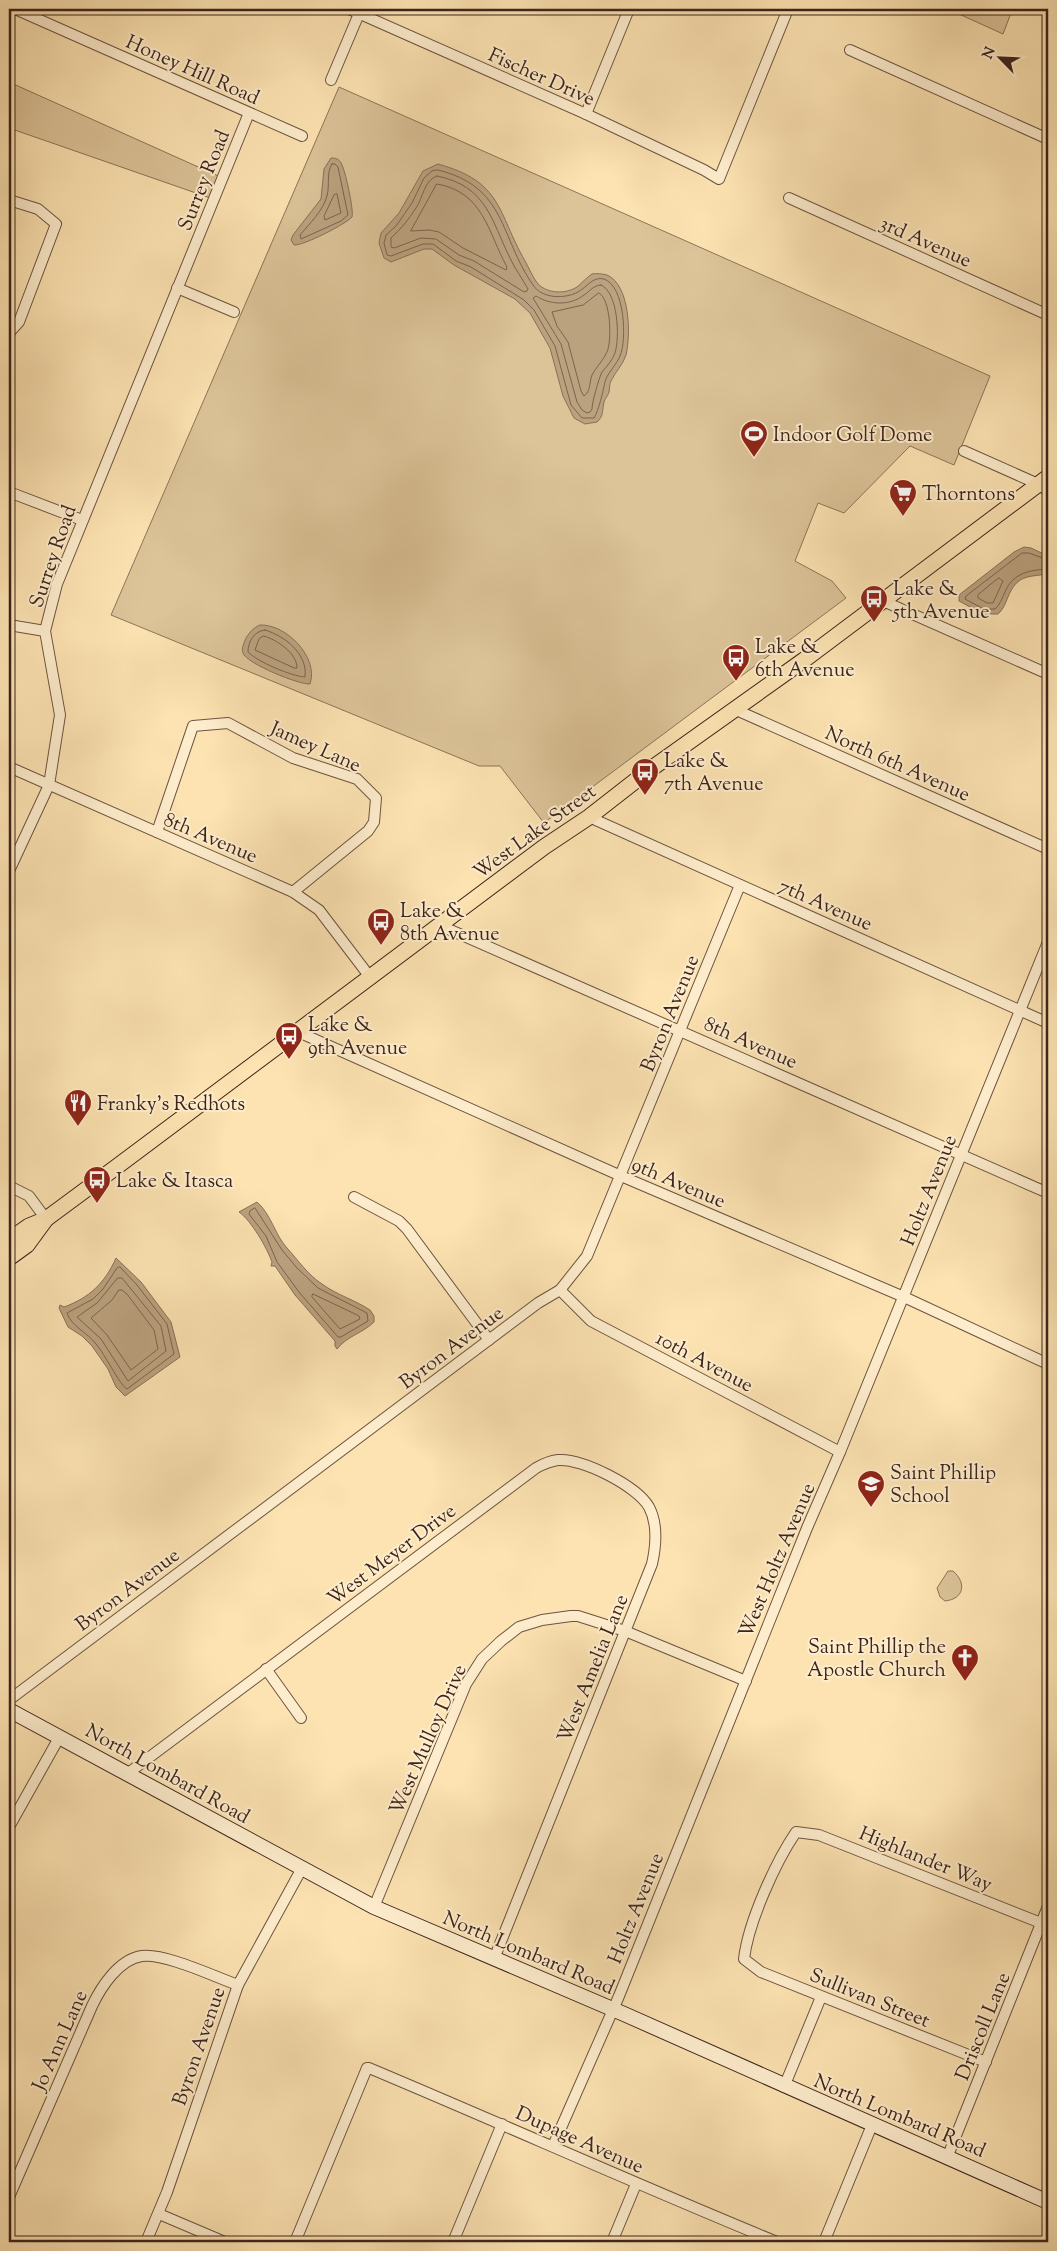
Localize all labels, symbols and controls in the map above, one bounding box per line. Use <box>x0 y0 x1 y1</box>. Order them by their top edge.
street label: Honey Hill Road <box>121 29 263 114</box>
north arrow <box>974 32 1024 82</box>
street label: Fischer Drive <box>483 42 599 115</box>
text: N <box>979 44 1001 63</box>
street label: Surrey Road <box>172 126 239 236</box>
street label: 3rd Avenue <box>874 210 976 276</box>
sports icon: Indoor Golf Dome <box>739 419 769 458</box>
place label: Indoor Golf Dome <box>773 422 932 451</box>
supermarket icon: Thorntons <box>888 478 918 517</box>
place label: Thorntons <box>922 481 1015 510</box>
street label: Surrey Road <box>23 502 85 612</box>
place label: Lake & 5th Avenue <box>892 576 990 628</box>
bus stop icon: Lake & 5th Avenue <box>859 584 889 623</box>
place label: Lake & 6th Avenue <box>755 634 855 686</box>
bus stop icon: Lake & 6th Avenue <box>721 643 751 682</box>
street label: Jamey Lane <box>264 715 365 781</box>
street label: North 6th Avenue <box>820 720 974 810</box>
place label: Lake & 7th Avenue <box>664 748 764 800</box>
bus stop icon: Lake & 7th Avenue <box>630 757 660 796</box>
street label: West Lake Street <box>468 778 603 888</box>
street label: 8th Avenue <box>158 806 262 872</box>
street label: 7th Avenue <box>774 873 876 940</box>
place label: Lake & 8th Avenue <box>400 898 500 950</box>
bus stop icon: Lake & 8th Avenue <box>366 907 396 946</box>
street label: Byron Avenue <box>635 951 708 1077</box>
street label: 8th Avenue <box>699 1011 801 1078</box>
place label: Lake & 9th Avenue <box>308 1012 407 1064</box>
bus stop icon: Lake & 9th Avenue <box>274 1021 304 1060</box>
restaurant icon: Franky's Redhots <box>63 1088 93 1127</box>
place label: Franky's Redhots <box>97 1091 245 1120</box>
street label: Holtz Avenue <box>895 1131 966 1251</box>
street label: 9th Avenue <box>627 1152 729 1217</box>
bus stop icon: Lake & Itasca <box>82 1165 112 1204</box>
place label: Lake & Itasca <box>116 1168 233 1197</box>
street label: Byron Avenue <box>394 1300 511 1398</box>
street label: 10th Avenue <box>650 1325 758 1401</box>
place label: Saint Phillip School <box>890 1460 996 1512</box>
school or university icon: Saint Phillip School <box>856 1469 886 1508</box>
street label: West Holtz Avenue <box>733 1479 824 1643</box>
street label: West Meyer Drive <box>322 1498 463 1614</box>
street label: Byron Avenue <box>70 1542 187 1640</box>
street label: West Amelia Lane <box>551 1591 637 1747</box>
place label: Saint Phillip the Apostle Church <box>807 1634 946 1686</box>
church icon: Saint Phillip the Apostle Church <box>950 1643 980 1682</box>
street label: West Mulloy Drive <box>383 1660 475 1820</box>
street label: North Lombard Road <box>79 1718 254 1833</box>
street label: Highlander Way <box>854 1820 996 1900</box>
street label: Holtz Avenue <box>602 1849 673 1969</box>
street label: North Lombard Road <box>438 1905 618 2004</box>
street label: Sullivan Street <box>804 1962 934 2037</box>
street label: Driscoll Lane <box>949 1968 1019 2085</box>
street label: Byron Avenue <box>166 1984 234 2110</box>
street label: Jo Ann Lane <box>26 1986 96 2097</box>
street label: North Lombard Road <box>809 2068 989 2167</box>
street label: Dupage Avenue <box>510 2100 648 2182</box>

